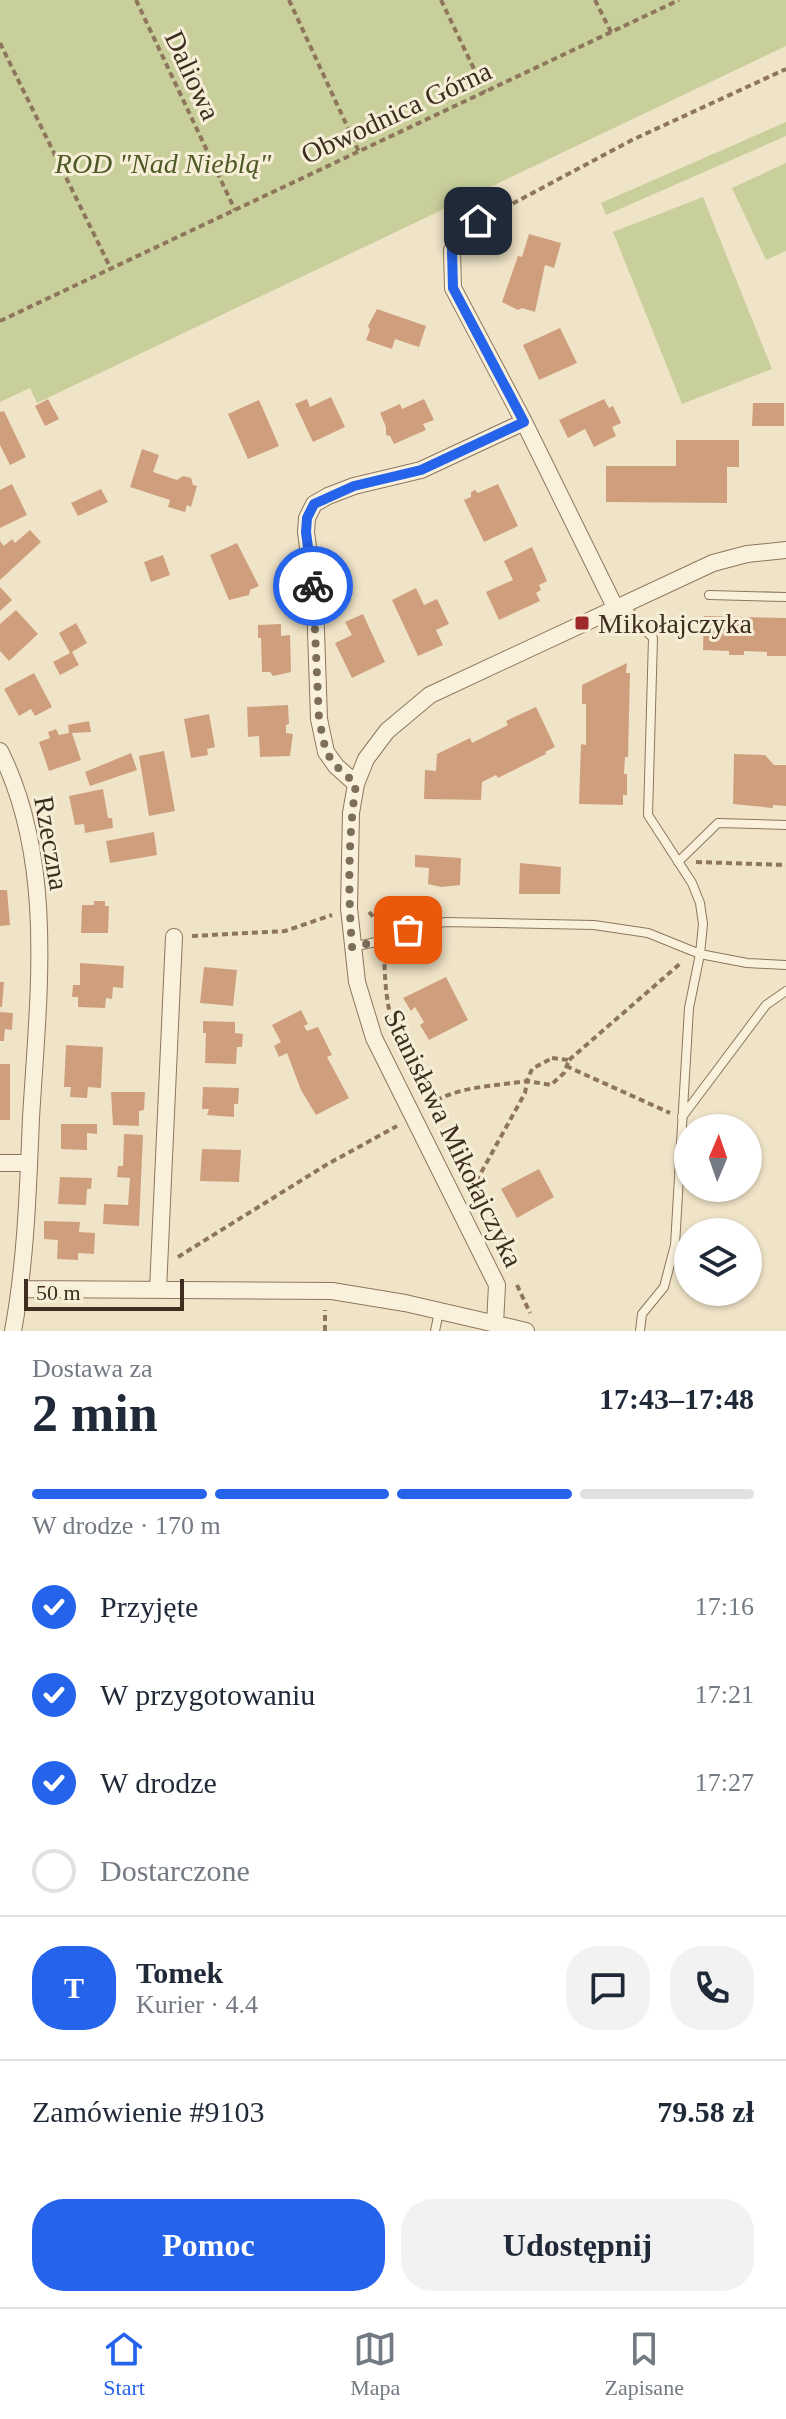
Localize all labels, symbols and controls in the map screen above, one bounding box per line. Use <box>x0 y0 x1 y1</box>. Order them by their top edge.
street label: Daliowa <box>158 26 227 125</box>
street label: Obwodnica Górna <box>296 55 497 170</box>
park label: ROD "Nad Nieblą" <box>54 148 271 179</box>
pin <box>444 187 512 255</box>
icon: home <box>456 199 500 243</box>
courier <box>273 546 353 626</box>
icon: bike <box>291 564 335 608</box>
place label: Mikołajczyka <box>598 608 753 639</box>
marker: Mikołajczyka <box>573 614 591 632</box>
street label: Rzeczna <box>28 794 75 893</box>
pin <box>374 896 442 964</box>
icon: bag <box>386 908 430 952</box>
street label: Stanisława Mikołajczyka <box>378 1005 530 1272</box>
north arrow <box>674 1114 762 1202</box>
map controls <box>674 1114 762 1306</box>
button: layers <box>674 1218 762 1306</box>
scale bar <box>24 1275 184 1311</box>
text: 50 m <box>36 1280 81 1305</box>
text: Dostawa za <box>32 1354 153 1383</box>
text: 17:43–17:48 <box>599 1382 754 1415</box>
text: 2 min <box>32 1385 158 1442</box>
text: W drodze · 170 m <box>32 1511 221 1540</box>
icon: check <box>32 1585 76 1629</box>
text: Przyjęte <box>100 1590 198 1623</box>
text: 17:16 <box>695 1592 754 1621</box>
icon: check <box>32 1673 76 1717</box>
text: W przygotowaniu <box>100 1678 315 1711</box>
text: 17:21 <box>695 1680 754 1709</box>
icon: check <box>32 1761 76 1805</box>
text: W drodze <box>100 1766 217 1799</box>
text: 17:27 <box>695 1768 754 1797</box>
text: Dostarczone <box>100 1854 250 1887</box>
button: chat <box>566 1946 650 2030</box>
button: phone <box>670 1946 754 2030</box>
text: Tomek <box>136 1956 223 1989</box>
text: T <box>64 1971 84 2004</box>
text: Kurier · 4.4 <box>136 1990 258 2019</box>
text: Zamówienie #9103 <box>32 2095 264 2128</box>
text: 79.58 zł <box>657 2095 754 2128</box>
button: Pomoc <box>32 2199 385 2291</box>
button: Udostępnij <box>401 2199 754 2291</box>
tab: Start <box>102 2327 146 2401</box>
tab: Mapa <box>350 2327 400 2401</box>
tab: Zapisane <box>604 2327 684 2401</box>

